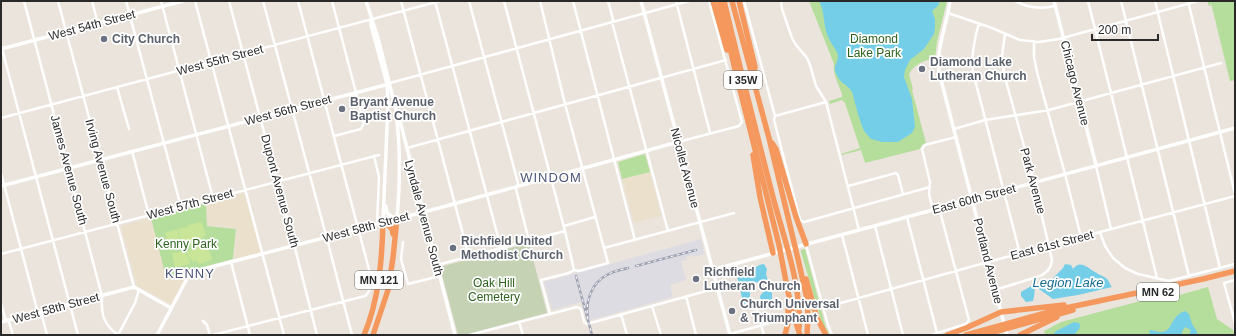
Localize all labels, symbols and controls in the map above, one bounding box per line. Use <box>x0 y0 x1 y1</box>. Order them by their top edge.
street label: West 54th Street <box>47 7 138 43</box>
scale bar <box>1092 16 1158 42</box>
text: 200 m <box>1098 23 1131 37</box>
place label: City Church <box>112 32 180 46</box>
park label: Diamond Lake Park <box>847 32 902 60</box>
marker: City Church <box>99 34 109 44</box>
street label: Chicago Avenue <box>1058 39 1092 127</box>
street label: West 55th Street <box>175 42 266 78</box>
place label: Diamond Lake Lutheran Church <box>930 55 1027 83</box>
marker: Diamond Lake Lutheran Church <box>917 64 927 74</box>
road number: I 35W <box>724 71 762 89</box>
street label: West 56th Street <box>243 92 334 128</box>
place label: Bryant Avenue Baptist Church <box>350 95 436 123</box>
marker: Bryant Avenue Baptist Church <box>337 104 347 114</box>
street label: James Avenue South <box>48 114 90 226</box>
street label: Irving Avenue South <box>82 117 124 225</box>
street label: Nicollet Avenue <box>668 126 703 210</box>
street label: Dupont Avenue South <box>258 133 302 249</box>
street label: Park Avenue <box>1017 146 1049 216</box>
street label: Lyndale Avenue South <box>402 159 446 277</box>
district label: WINDOM <box>520 170 582 185</box>
street label: East 60th Street <box>931 181 1018 217</box>
street label: West 57th Street <box>145 186 236 222</box>
street label: West 58th Street <box>321 209 412 245</box>
street label: Portland Avenue <box>971 217 1005 306</box>
street label: East 61st Street <box>1009 227 1096 263</box>
place label: Richfield United Methodist Church <box>461 234 563 262</box>
park label: Kenny Park <box>155 237 218 251</box>
marker: Richfield United Methodist Church <box>448 243 458 253</box>
place label: Richfield Lutheran Church <box>704 265 801 293</box>
district label: KENNY <box>165 266 215 281</box>
road number: MN 121 <box>355 271 403 289</box>
marker: Richfield Lutheran Church <box>691 274 701 284</box>
water label: Legion Lake <box>1033 275 1103 290</box>
park label: Oak Hill Cemetery <box>468 276 520 304</box>
road number: MN 62 <box>1137 283 1179 301</box>
street label: West 58th Street <box>11 290 102 326</box>
place label: Church Universal & Triumphant <box>740 297 839 325</box>
marker: Church Universal & Triumphant <box>727 306 737 316</box>

